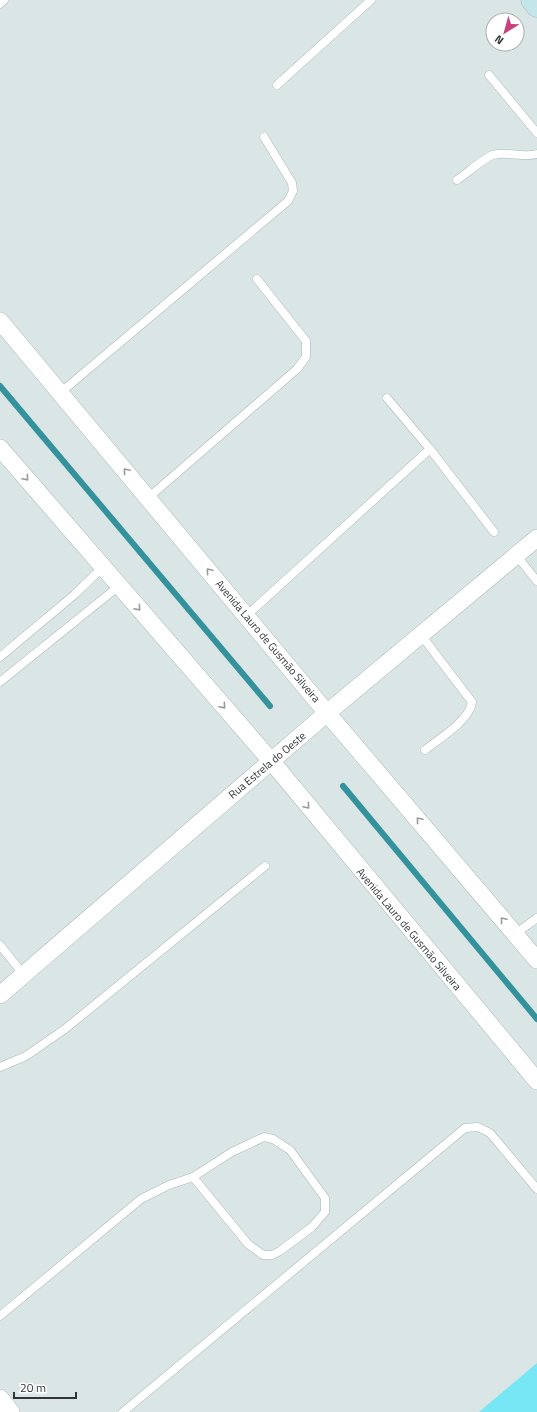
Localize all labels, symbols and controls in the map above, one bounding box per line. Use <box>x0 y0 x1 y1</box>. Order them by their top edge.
north arrow <box>485 12 525 52</box>
text: N <box>491 31 507 49</box>
one-way arrow <box>123 469 130 476</box>
one-way arrow <box>21 473 28 480</box>
one-way arrow <box>206 568 213 576</box>
street label: Avenida Lauro de Gusmão Silveira <box>212 576 324 706</box>
one-way arrow <box>134 603 141 610</box>
one-way arrow <box>219 701 226 709</box>
street label: Rua Estrela do Oeste <box>225 728 310 802</box>
one-way arrow <box>302 801 309 808</box>
one-way arrow <box>417 818 424 825</box>
street label: Avenida Lauro de Gusmão Silveira <box>353 864 465 994</box>
one-way arrow <box>500 917 507 924</box>
scale bar <box>14 1374 76 1400</box>
text: 20 m <box>20 1378 46 1397</box>

